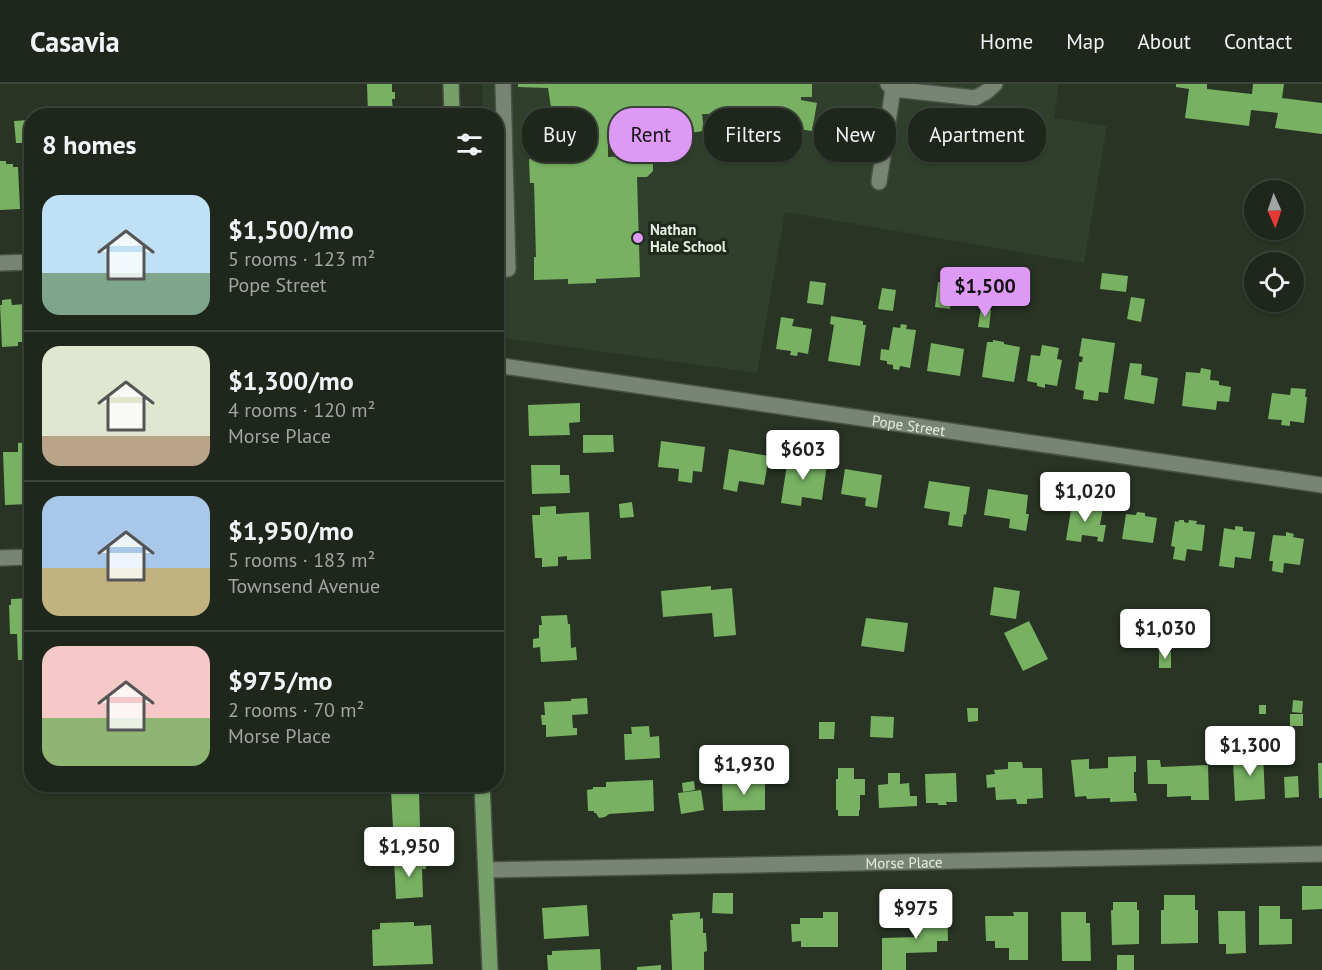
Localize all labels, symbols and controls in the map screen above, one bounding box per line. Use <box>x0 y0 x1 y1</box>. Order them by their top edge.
text: Casavia <box>30 23 120 60</box>
text: Home <box>980 28 1033 55</box>
text: Map <box>1066 28 1105 55</box>
text: About <box>1138 28 1191 55</box>
text: Contact <box>1224 28 1292 55</box>
chip: Buy <box>522 108 597 162</box>
chip: Rent <box>609 108 692 162</box>
chip: Filters <box>704 108 802 162</box>
chip: New <box>814 108 896 162</box>
chip: Apartment <box>908 108 1046 162</box>
text: 8 homes <box>42 128 137 161</box>
icon: filters <box>453 128 486 161</box>
north arrow <box>1244 180 1304 240</box>
map controls <box>1244 180 1304 312</box>
text: $1,500/mo <box>228 213 354 246</box>
icon: home <box>90 219 162 291</box>
place label: Nathan Hale School <box>650 220 727 256</box>
marker: Nathan Hale School <box>631 231 645 245</box>
text: 5 rooms · 123 m² <box>228 246 375 272</box>
button: locate <box>1244 252 1304 312</box>
pin: $1,500 <box>936 267 1034 318</box>
text: Pope Street <box>228 272 327 298</box>
text: $1,500 <box>954 273 1016 299</box>
text: $1,300/mo <box>228 364 354 397</box>
icon: home <box>90 370 162 442</box>
text: 4 rooms · 120 m² <box>228 397 375 423</box>
street label: Pope Street <box>871 410 947 440</box>
text: Morse Place <box>228 423 331 449</box>
pin: $603 <box>767 430 839 481</box>
text: $603 <box>780 436 826 462</box>
pin: $1,020 <box>1036 472 1134 523</box>
text: $1,020 <box>1054 478 1116 504</box>
text: $1,950/mo <box>228 514 354 547</box>
icon: home <box>90 520 162 592</box>
text: 5 rooms · 183 m² <box>228 547 375 573</box>
text: Townsend Avenue <box>228 573 380 599</box>
pin: $1,030 <box>1116 609 1214 660</box>
text: $1,030 <box>1134 615 1196 641</box>
text: $975/mo <box>228 664 332 697</box>
icon: home <box>90 670 162 742</box>
text: 2 rooms · 70 m² <box>228 697 364 723</box>
text: Morse Place <box>228 723 331 749</box>
pin: $1,300 <box>1201 726 1299 777</box>
text: $1,300 <box>1219 732 1281 758</box>
pin: $1,930 <box>695 745 793 796</box>
text: $1,930 <box>713 751 775 777</box>
pin: $1,950 <box>360 827 458 878</box>
text: $1,950 <box>378 833 440 859</box>
street label: Morse Place <box>865 852 943 872</box>
pin: $975 <box>880 889 952 940</box>
text: $975 <box>893 895 939 921</box>

